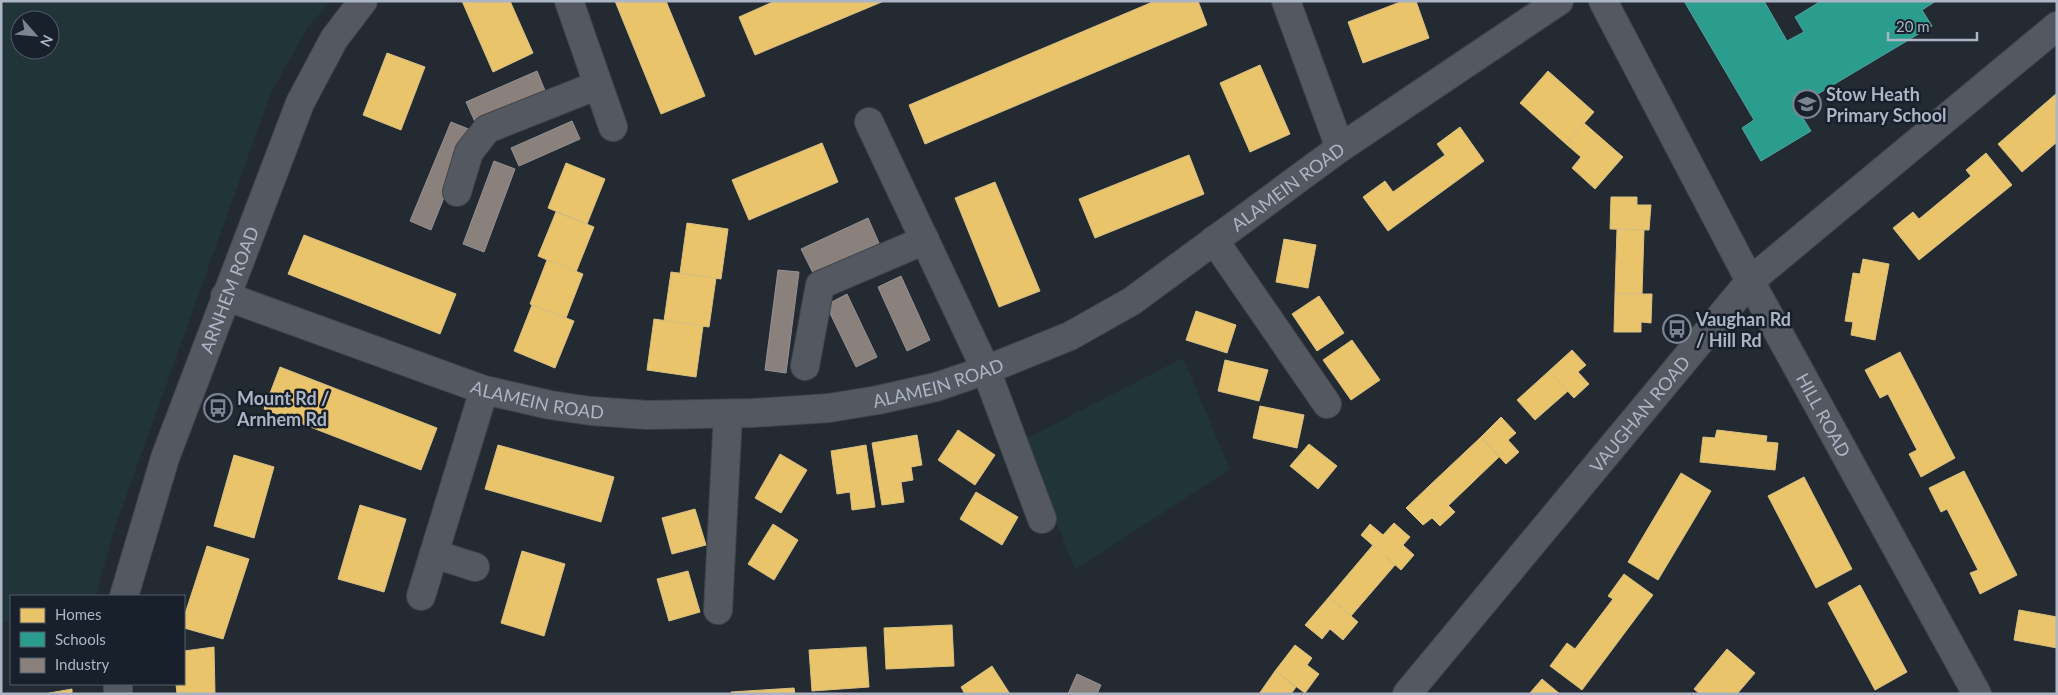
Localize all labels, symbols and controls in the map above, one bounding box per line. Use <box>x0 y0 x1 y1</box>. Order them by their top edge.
north arrow <box>10 10 60 60</box>
scale bar <box>1888 10 1977 42</box>
text: 20 m <box>1896 17 1930 35</box>
text: N <box>37 32 57 50</box>
place label: Stow Heath Primary School <box>1826 83 1946 126</box>
school or university icon: Stow Heath Primary School <box>1792 89 1822 119</box>
street label: ALAMEIN ROAD <box>1227 138 1349 235</box>
street label: ARNHEM ROAD <box>195 223 263 356</box>
place label: Vaughan Rd / Hill Rd <box>1695 308 1791 351</box>
bus stop icon: Vaughan Rd / Hill Rd <box>1662 314 1692 344</box>
street label: VAUGHAN ROAD <box>1585 351 1694 477</box>
street label: ALAMEIN ROAD <box>870 353 1007 412</box>
street label: HILL ROAD <box>1792 369 1855 461</box>
street label: ALAMEIN ROAD <box>468 375 605 423</box>
place label: Mount Rd / Arnhem Rd <box>236 387 329 430</box>
bus stop icon: Mount Rd / Arnhem Rd <box>203 393 233 423</box>
legend <box>10 595 185 685</box>
text: Homes <box>55 605 101 623</box>
text: Schools <box>55 630 106 648</box>
text: Industry <box>55 655 110 673</box>

